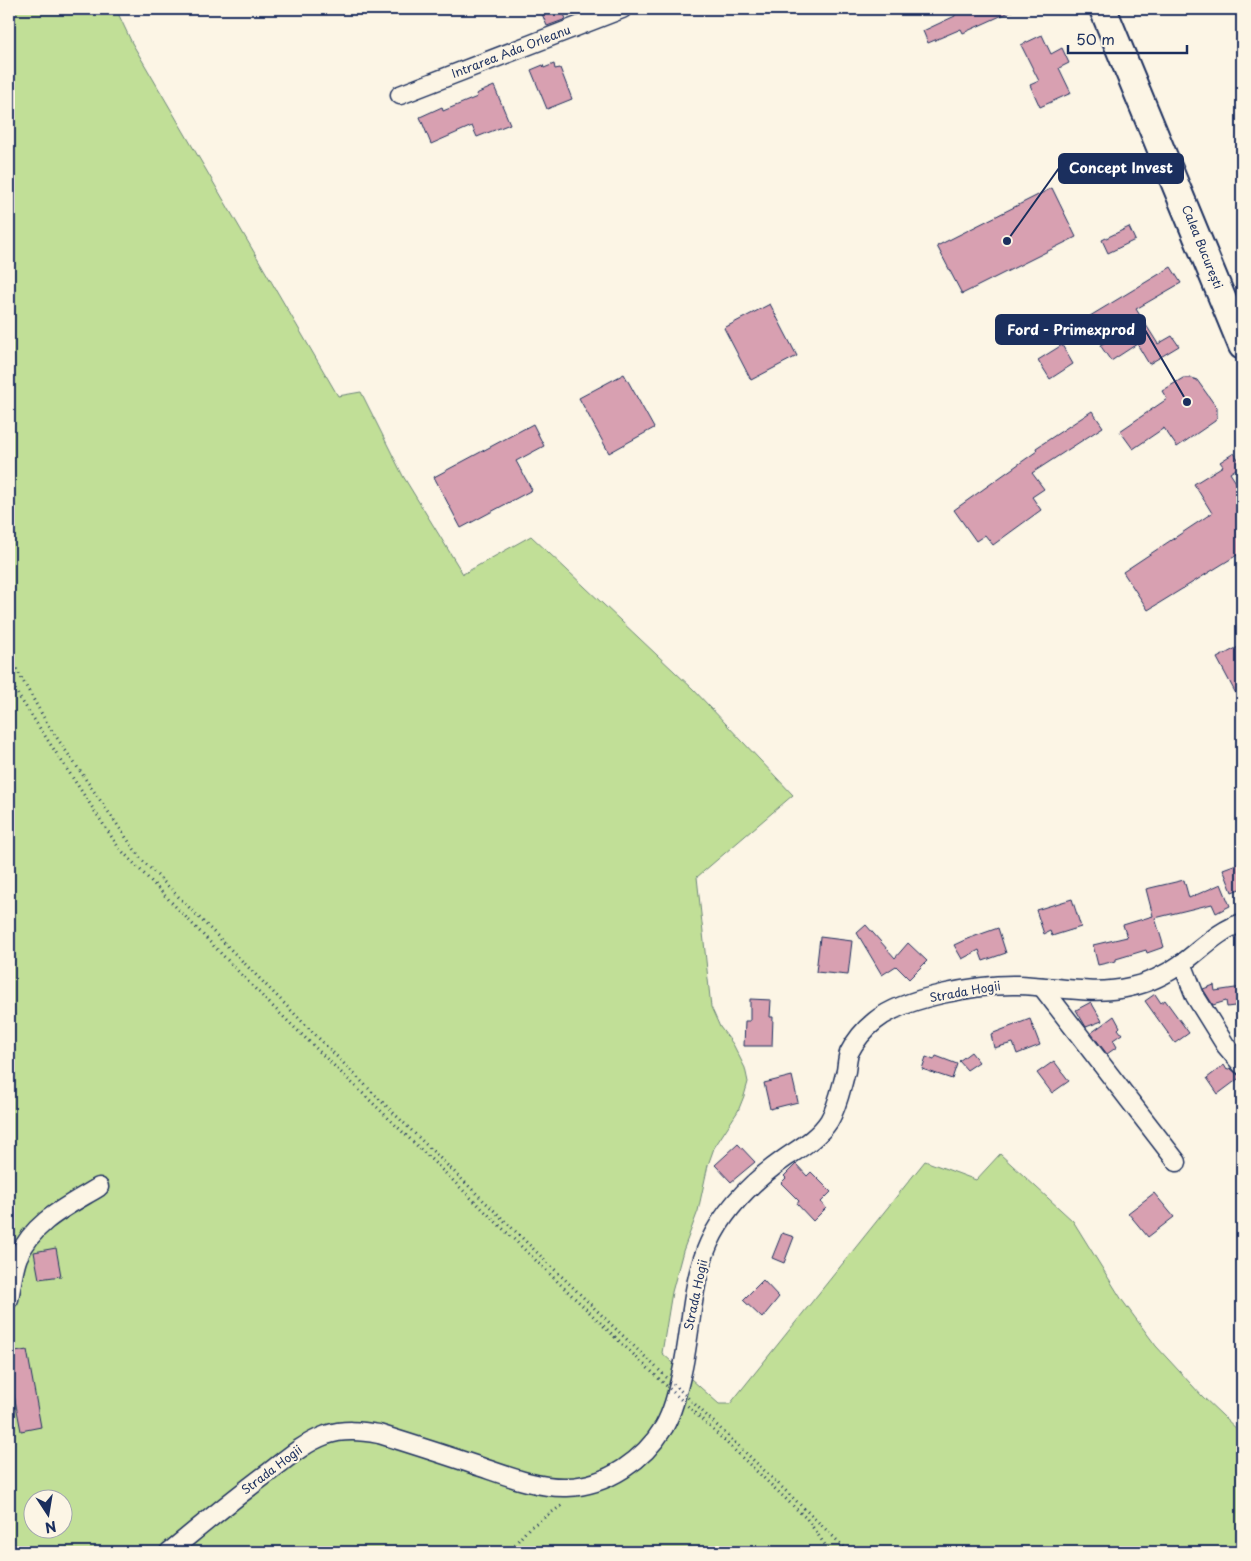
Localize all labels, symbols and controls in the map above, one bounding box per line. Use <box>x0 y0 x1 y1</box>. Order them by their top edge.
street label: Intrarea Ada Orleanu <box>448 20 573 82</box>
scale bar <box>1068 22 1187 54</box>
text: 50 m <box>1076 27 1115 50</box>
callout: Concept Invest <box>1059 154 1183 183</box>
text: Concept Invest <box>1069 157 1173 178</box>
street label: Calea București <box>1178 202 1228 291</box>
callout: Ford - Primexprod <box>996 315 1145 344</box>
text: Ford - Primexprod <box>1007 319 1135 340</box>
street label: Strada Hogii <box>928 976 1002 1006</box>
street label: Strada Hogii <box>679 1258 711 1332</box>
street label: Strada Hogii <box>237 1440 306 1498</box>
north arrow <box>22 1488 72 1538</box>
text: N <box>43 1516 58 1539</box>

